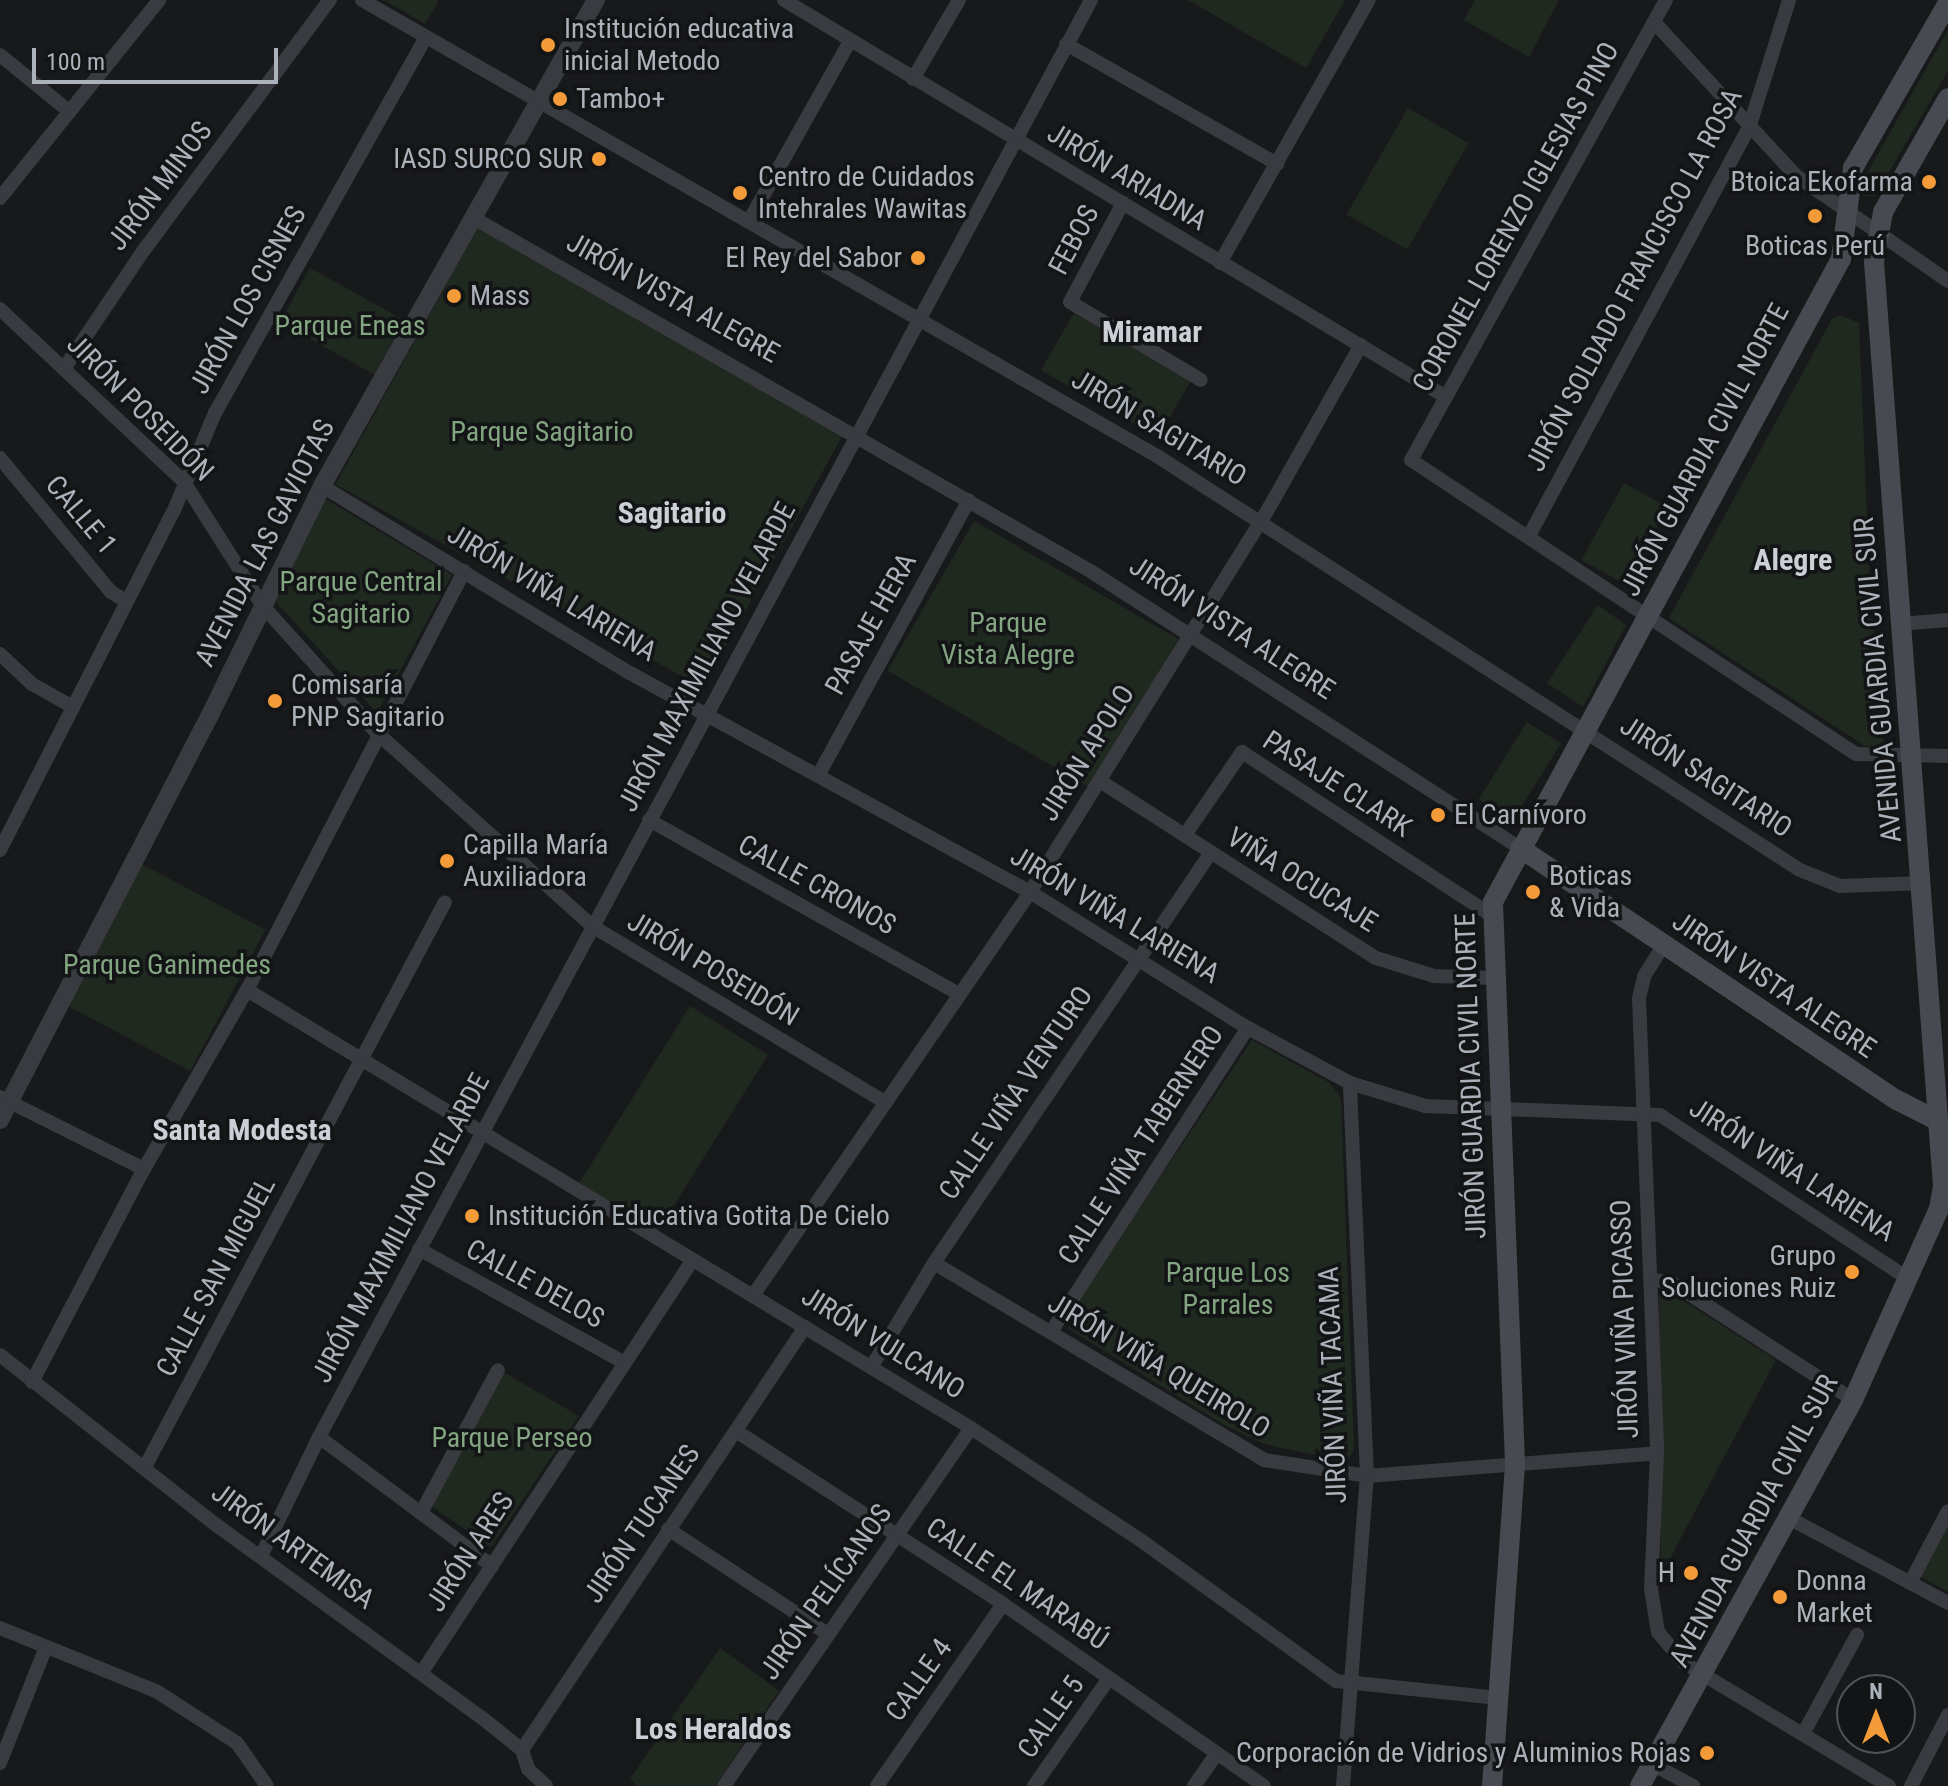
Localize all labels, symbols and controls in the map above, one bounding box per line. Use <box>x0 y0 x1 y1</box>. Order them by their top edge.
place label: Institución educativa inicial Metodo <box>564 12 794 78</box>
scale bar <box>36 32 282 82</box>
marker: Institución educativa inicial Metodo <box>539 36 557 54</box>
street label: CORONEL LORENZO IGLESIAS PINO <box>1406 36 1626 398</box>
text: 100 m <box>46 48 105 76</box>
place label: Tambo+ <box>576 82 665 116</box>
street label: JIRÓN SOLDADO FRANCISCO LA ROSA <box>1519 83 1749 477</box>
marker: Tambo+ <box>551 90 569 108</box>
street label: JIRÓN MINOS <box>101 115 219 257</box>
street label: JIRÓN ARIADNA <box>1041 116 1213 238</box>
place label: IASD SURCO SUR <box>393 142 583 176</box>
marker: IASD SURCO SUR <box>590 150 608 168</box>
place label: Centro de Cuidados Intehrales Wawitas <box>758 160 975 226</box>
place label: Btoica Ekofarma <box>1731 165 1913 199</box>
marker: Btoica Ekofarma <box>1920 173 1938 191</box>
marker: Centro de Cuidados Intehrales Wawitas <box>729 182 751 204</box>
street label: FEBOS <box>1042 199 1106 281</box>
street label: JIRÓN LOS CISNES <box>183 200 313 400</box>
marker: Boticas Perú <box>1806 207 1824 225</box>
street label: JIRÓN VISTA ALEGRE <box>561 226 785 370</box>
place label: Boticas Perú <box>1745 229 1885 263</box>
place label: El Rey del Sabor <box>725 241 902 275</box>
marker: El Rey del Sabor <box>909 249 927 267</box>
place label: Mass <box>470 279 530 313</box>
marker: Mass <box>445 287 463 305</box>
street label: JIRÓN GUARDIA CIVIL NORTE <box>1614 298 1796 602</box>
park label: Parque Eneas <box>275 309 425 343</box>
district label: Miramar <box>1102 314 1202 350</box>
street label: JIRÓN POSEIDÓN <box>60 328 220 488</box>
street label: JIRÓN SAGITARIO <box>1065 363 1253 493</box>
street label: AVENIDA LAS GAVIOTAS <box>188 414 342 672</box>
park label: Parque Sagitario <box>450 415 634 449</box>
street label: CALLE 1 <box>38 469 124 561</box>
district label: Sagitario <box>618 495 726 531</box>
street label: JIRÓN MAXIMILIANO VELARDE <box>611 497 803 817</box>
street label: AVENIDA GUARDIA CIVIL SUR <box>1847 516 1909 844</box>
street label: JIRÓN VIÑA LARIENA <box>441 517 663 669</box>
district label: Alegre <box>1754 542 1832 578</box>
street label: PASAJE HERA <box>818 547 924 701</box>
street label: JIRÓN VISTA ALEGRE <box>1123 549 1341 707</box>
park label: Parque Central Sagitario <box>280 565 442 631</box>
park label: Parque Vista Alegre <box>941 606 1075 672</box>
place label: Comisaría PNP Sagitario <box>291 668 445 734</box>
street label: JIRÓN APOLO <box>1032 679 1142 827</box>
marker: Comisaría PNP Sagitario <box>266 692 284 710</box>
street label: JIRÓN SAGITARIO <box>1614 709 1798 845</box>
street label: PASAJE CLARK <box>1257 724 1417 844</box>
place label: El Carnívoro <box>1454 798 1587 832</box>
marker: El Carnívoro <box>1429 806 1447 824</box>
street label: VIÑA OCUCAJE <box>1221 821 1383 939</box>
place label: Capilla María Auxiliadora <box>463 828 608 894</box>
street label: CALLE CRONOS <box>732 828 902 942</box>
street label: JIRÓN VIÑA LARIENA <box>1004 839 1226 991</box>
marker: Capilla María Auxiliadora <box>438 852 456 870</box>
place label: Boticas & Vida <box>1549 859 1632 925</box>
marker: Boticas & Vida <box>1524 883 1542 901</box>
street label: JIRÓN POSEIDÓN <box>621 905 805 1033</box>
street label: JIRÓN VISTA ALEGRE <box>1666 905 1882 1065</box>
street label: JIRÓN GUARDIA CIVIL NORTE <box>1449 912 1493 1240</box>
park label: Parque Ganimedes <box>63 948 271 982</box>
street label: CALLE VIÑA VENTURO <box>932 980 1100 1206</box>
street label: CALLE VIÑA TABERNERO <box>1051 1019 1231 1271</box>
street label: JIRÓN MAXIMILIANO VELARDE <box>305 1068 497 1388</box>
street label: JIRÓN VIÑA LARIENA <box>1683 1091 1901 1249</box>
district label: Santa Modesta <box>152 1112 332 1148</box>
street label: CALLE SAN MIGUEL <box>149 1172 283 1382</box>
place label: Institución Educativa Gotita De Cielo <box>488 1199 890 1233</box>
street label: JIRÓN VIÑA PICASSO <box>1604 1199 1646 1439</box>
marker: Institución Educativa Gotita De Cielo <box>463 1207 481 1225</box>
street label: CALLE DELOS <box>460 1232 610 1336</box>
place label: Grupo Soluciones Ruiz <box>1661 1239 1836 1305</box>
park label: Parque Los Parrales <box>1166 1256 1290 1322</box>
marker: Grupo Soluciones Ruiz <box>1843 1263 1861 1281</box>
street label: JIRÓN VIÑA TACAMA <box>1312 1266 1354 1504</box>
street label: JIRÓN VULCANO <box>795 1279 971 1407</box>
street label: JIRÓN VIÑA QUEIROLO <box>1042 1286 1276 1446</box>
street label: AVENIDA GUARDIA CIVIL SUR <box>1663 1369 1845 1673</box>
park label: Parque Perseo <box>431 1421 593 1455</box>
street label: JIRÓN TUCANES <box>577 1438 707 1610</box>
street label: JIRÓN ARTEMISA <box>205 1476 381 1616</box>
street label: JIRÓN ARES <box>419 1486 521 1618</box>
street label: JIRÓN PELÍCANOS <box>753 1498 899 1686</box>
street label: CALLE EL MARABÚ <box>920 1511 1114 1657</box>
place label: H <box>1658 1556 1675 1590</box>
marker: H <box>1682 1564 1700 1582</box>
place label: Donna Market <box>1796 1564 1873 1630</box>
marker: Donna Market <box>1771 1588 1789 1606</box>
street label: CALLE 4 <box>879 1632 959 1728</box>
street label: CALLE 5 <box>1011 1669 1091 1765</box>
north arrow <box>1836 1674 1916 1754</box>
text: N <box>1869 1679 1883 1704</box>
district label: Los Heraldos <box>634 1711 792 1747</box>
place label: Corporación de Vidrios y Aluminios Rojas <box>1236 1736 1691 1770</box>
marker: Corporación de Vidrios y Aluminios Rojas <box>1698 1744 1716 1762</box>

